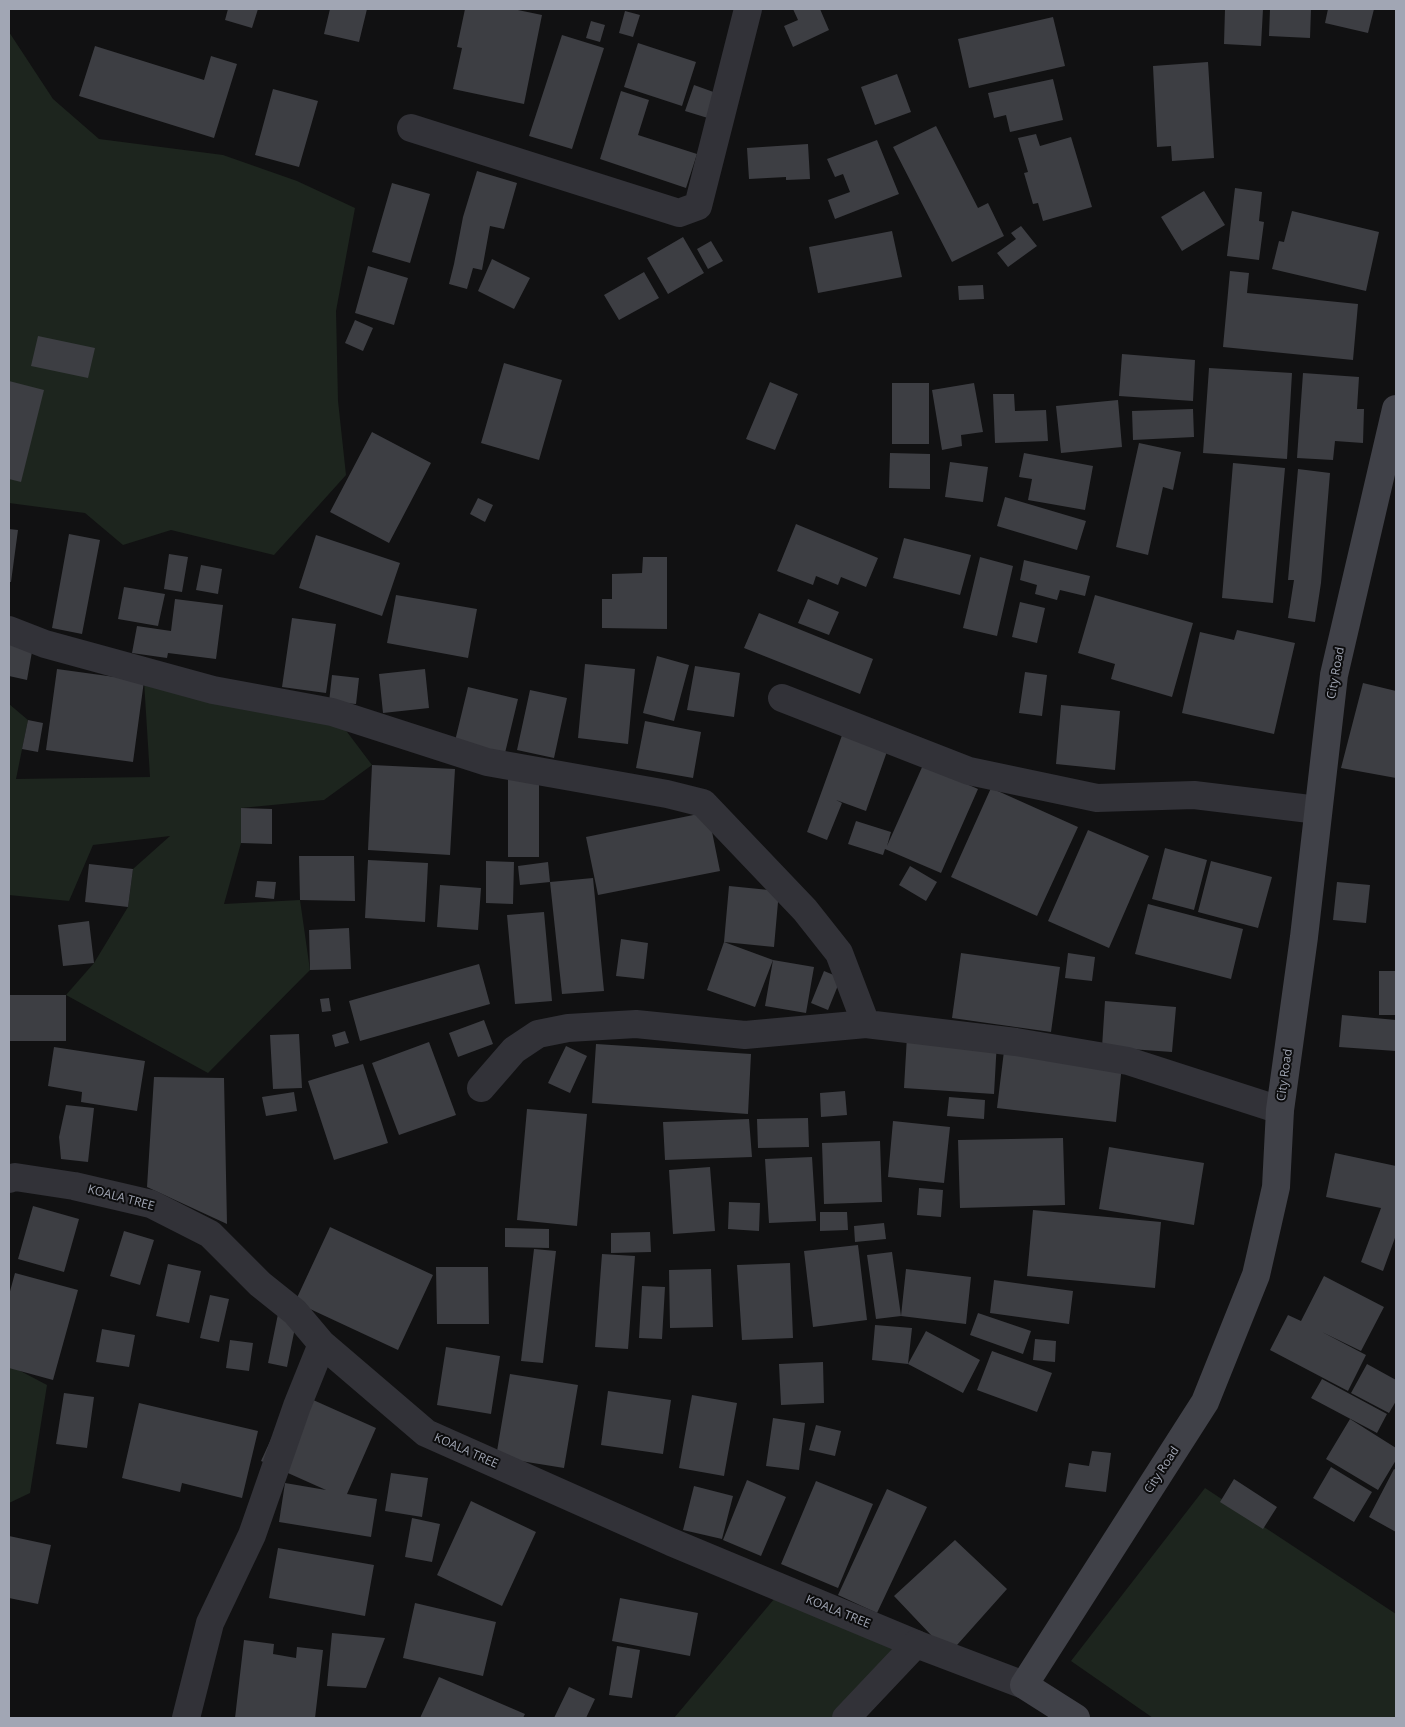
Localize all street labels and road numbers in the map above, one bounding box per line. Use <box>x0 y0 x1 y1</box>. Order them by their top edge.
street label: City Road <box>1324 646 1348 700</box>
street label: City Road <box>1274 1048 1296 1102</box>
street label: KOALA TREE <box>86 1182 156 1214</box>
street label: KOALA TREE <box>432 1430 500 1472</box>
street label: City Road <box>1142 1444 1182 1496</box>
street label: KOALA TREE <box>804 1592 872 1632</box>

